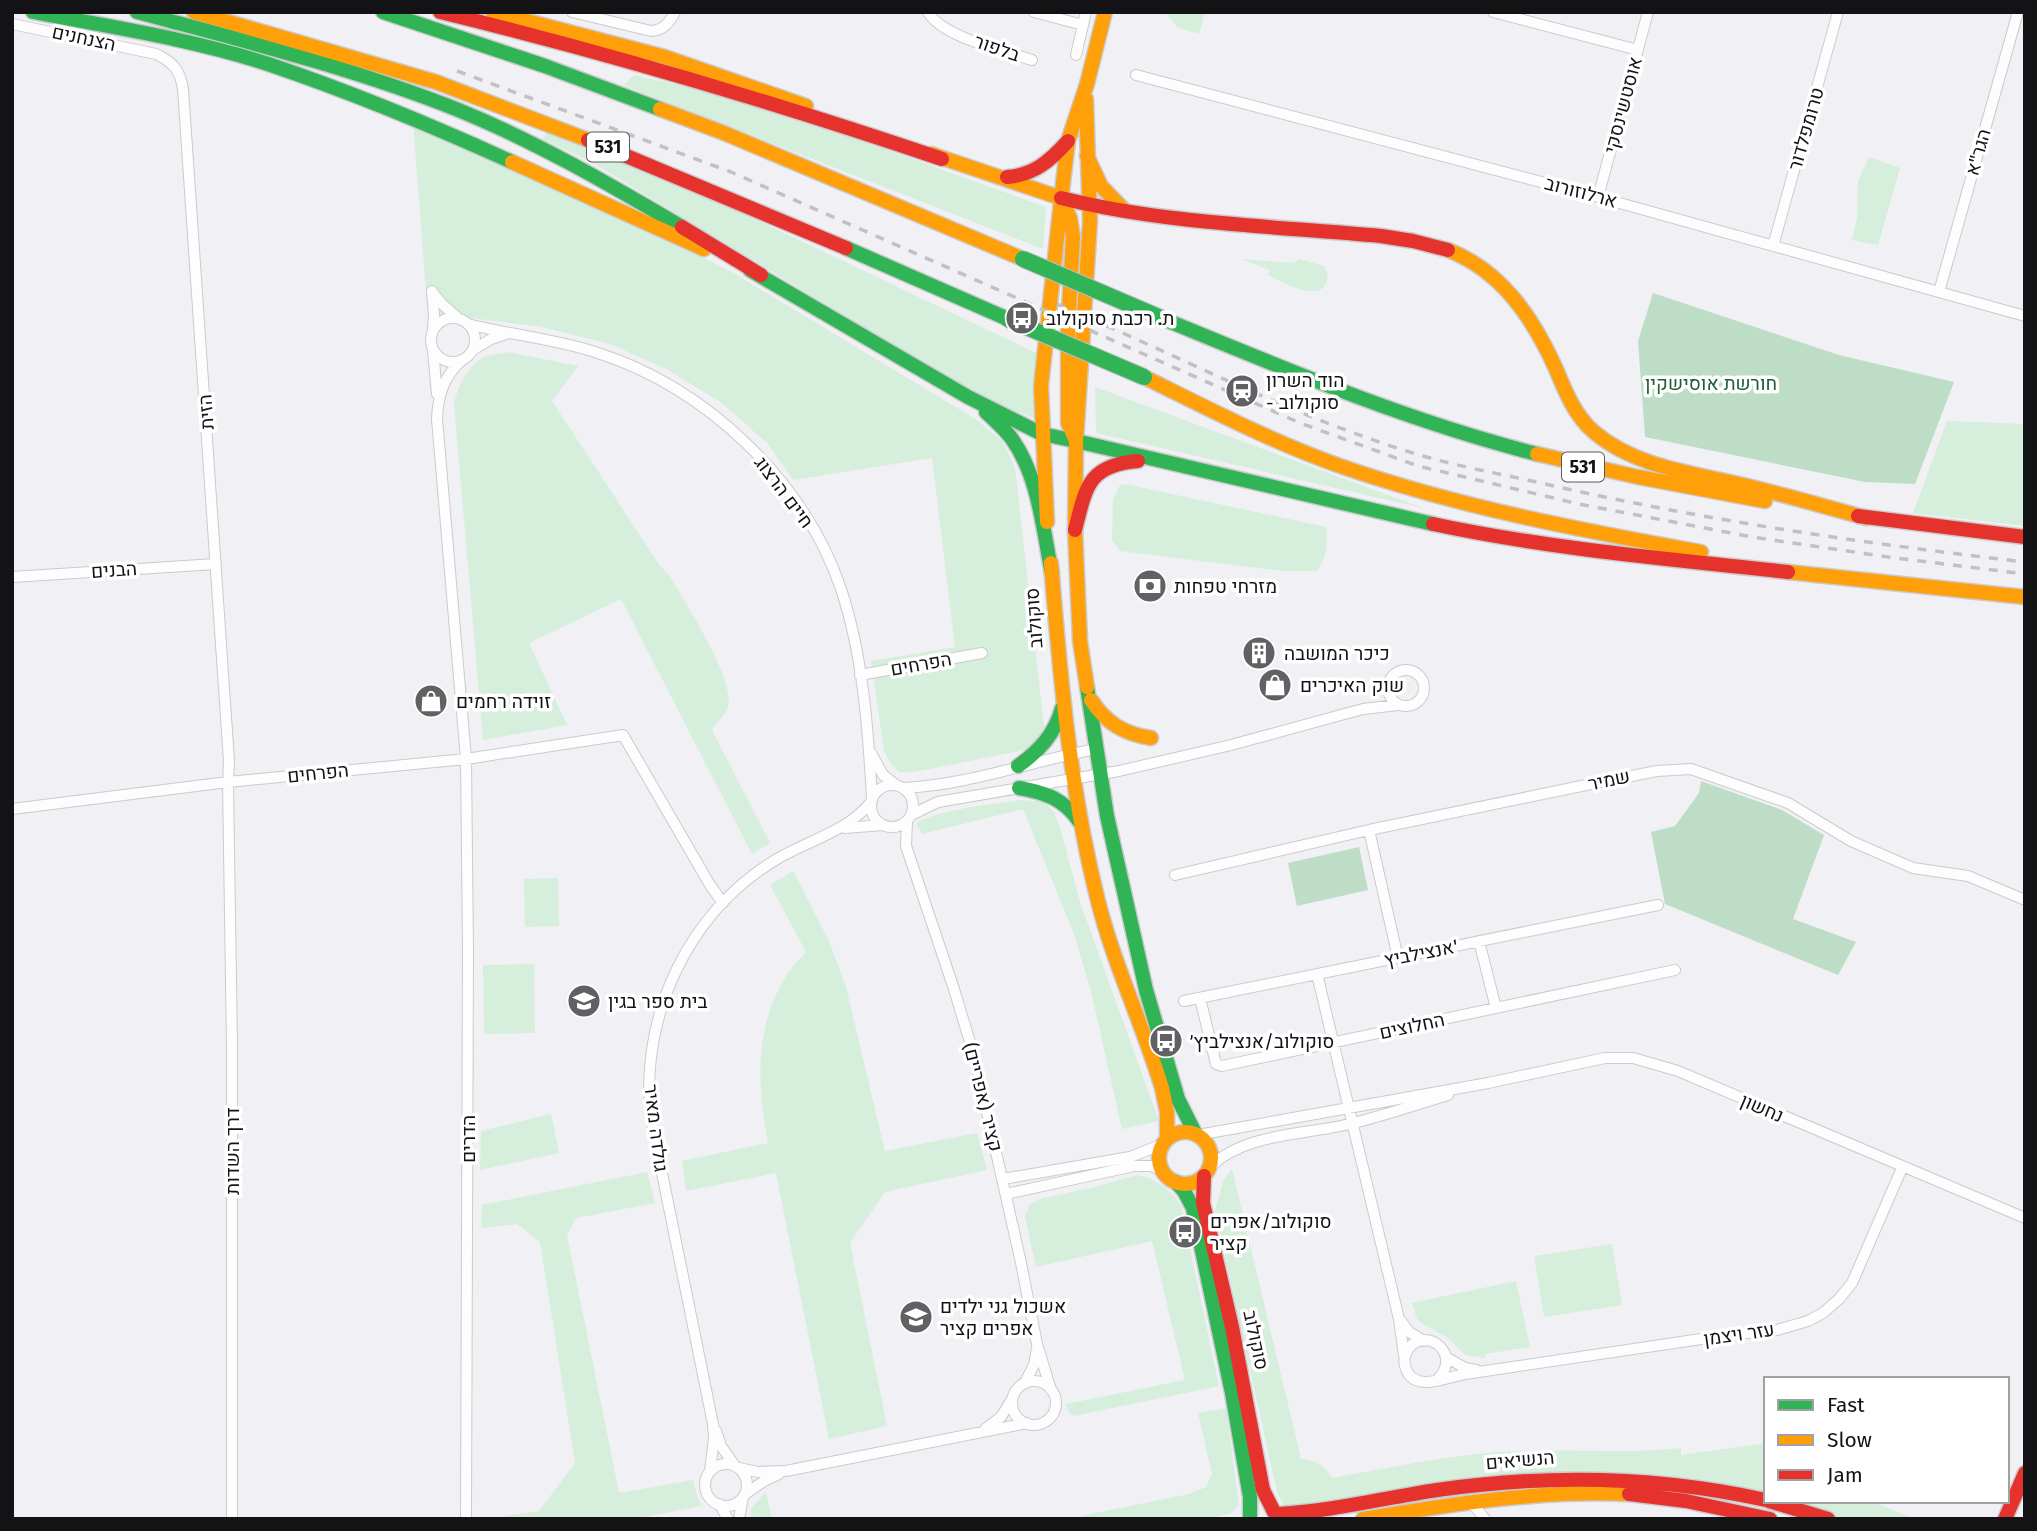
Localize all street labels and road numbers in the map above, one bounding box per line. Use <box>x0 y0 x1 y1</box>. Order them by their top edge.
street label: הצנחנים <box>50 20 118 56</box>
street label: בלפור <box>971 30 1023 66</box>
street label: אוסטשינסקי <box>1599 54 1647 156</box>
street label: טרומפלדור <box>1783 85 1829 173</box>
street label: הגר"א <box>1960 126 1996 178</box>
road number: 531 <box>587 132 629 162</box>
street label: ארלוזורוב <box>1542 171 1620 213</box>
street label: הזית <box>193 393 219 431</box>
street label: חיים הרצוג <box>750 452 818 532</box>
road number: 531 <box>1562 452 1604 481</box>
street label: הבנים <box>90 557 138 583</box>
street label: סוקולוב <box>1020 587 1048 649</box>
street label: הפרחים <box>889 647 953 681</box>
street label: הפרחים <box>286 758 350 788</box>
street label: שמיר <box>1586 764 1632 796</box>
street label: אנצילביץ' <box>1382 935 1460 971</box>
street label: החלוצים <box>1377 1008 1447 1044</box>
street label: קציר (אפריים) <box>958 1040 1008 1154</box>
street label: גולדה מאיר <box>639 1083 673 1173</box>
street label: נחשון <box>1737 1089 1787 1127</box>
street label: דרך השדות <box>221 1107 244 1195</box>
street label: הדרים <box>457 1115 480 1163</box>
street label: סוקולוב <box>1238 1308 1274 1372</box>
street label: עזר ויצמן <box>1702 1318 1776 1350</box>
street label: הנשיאים <box>1485 1446 1555 1474</box>

